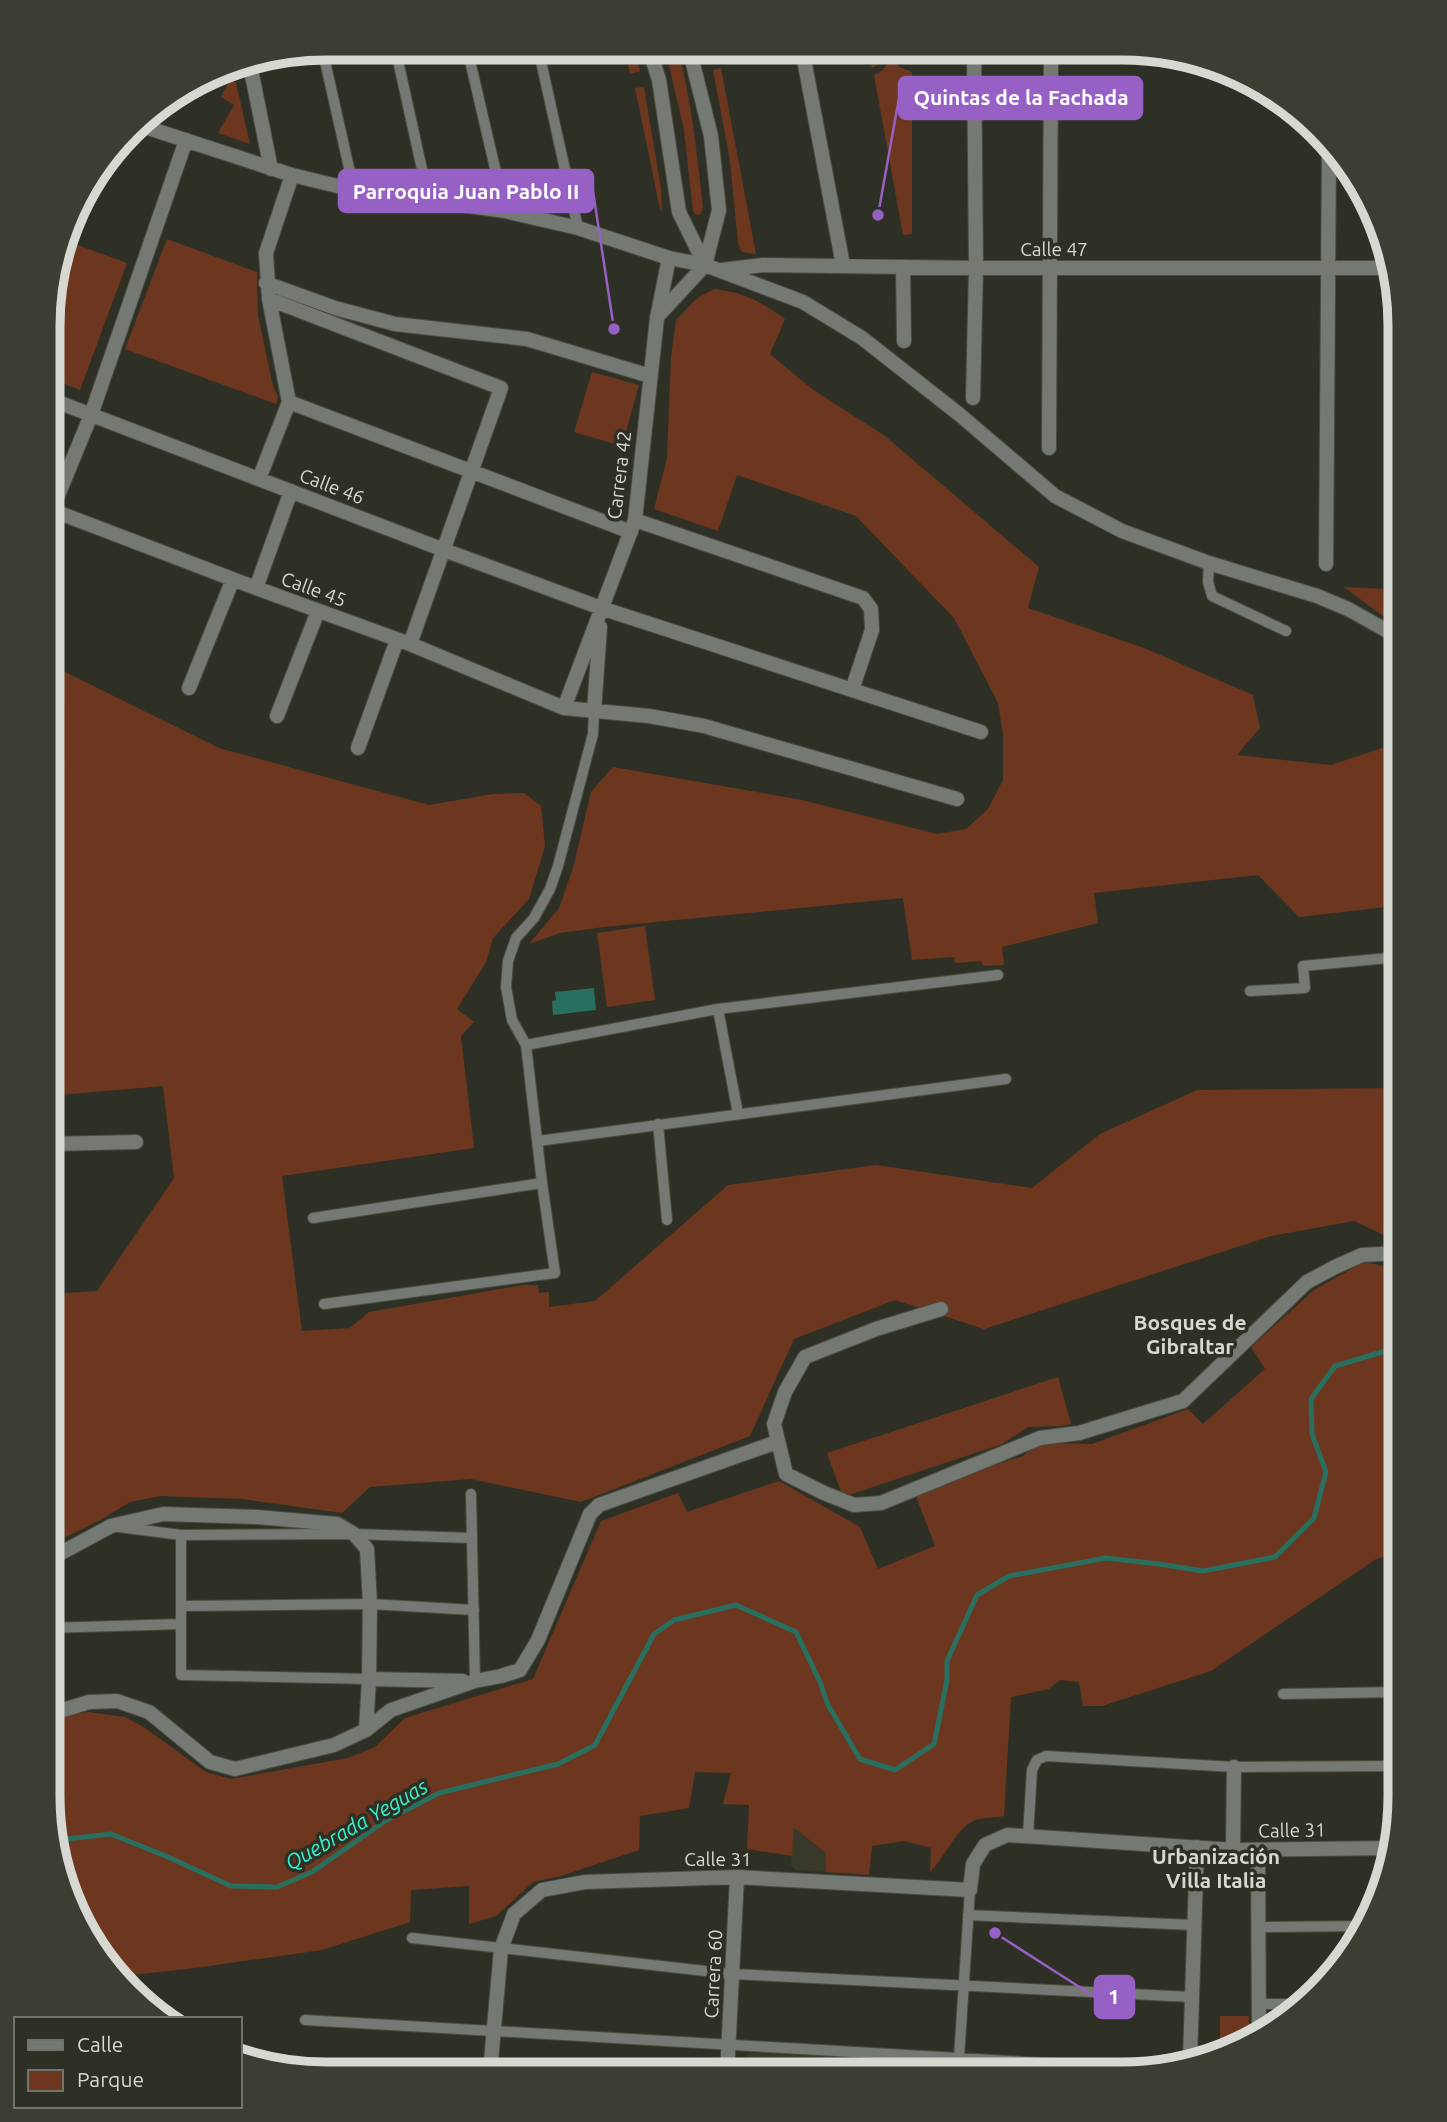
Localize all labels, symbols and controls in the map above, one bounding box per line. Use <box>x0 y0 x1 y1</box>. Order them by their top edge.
callout: Quintas de la Fachada <box>899 77 1142 119</box>
text: Quintas de la Fachada <box>913 85 1129 109</box>
callout: Parroquia Juan Pablo II <box>339 170 593 212</box>
text: Parroquia Juan Pablo II <box>353 179 579 203</box>
street label: Calle 47 <box>1020 238 1088 260</box>
street label: Carrera 42 <box>603 429 635 521</box>
street label: Calle 46 <box>296 464 368 508</box>
street label: Calle 45 <box>278 567 350 611</box>
district label: Bosques de Gibraltar <box>1133 1310 1247 1358</box>
water label: Quebrada Yeguas <box>280 1773 432 1875</box>
street label: Calle 31 <box>1258 1818 1326 1842</box>
district label: Urbanización Villa Italia <box>1152 1844 1280 1892</box>
street label: Calle 31 <box>684 1848 752 1870</box>
street label: Carrera 60 <box>700 1929 726 2019</box>
callout: 1 <box>1095 1976 1134 2018</box>
text: 1 <box>1108 1984 1120 2008</box>
legend <box>14 2017 242 2108</box>
text: Calle <box>77 2032 123 2056</box>
text: Parque <box>77 2067 144 2091</box>

